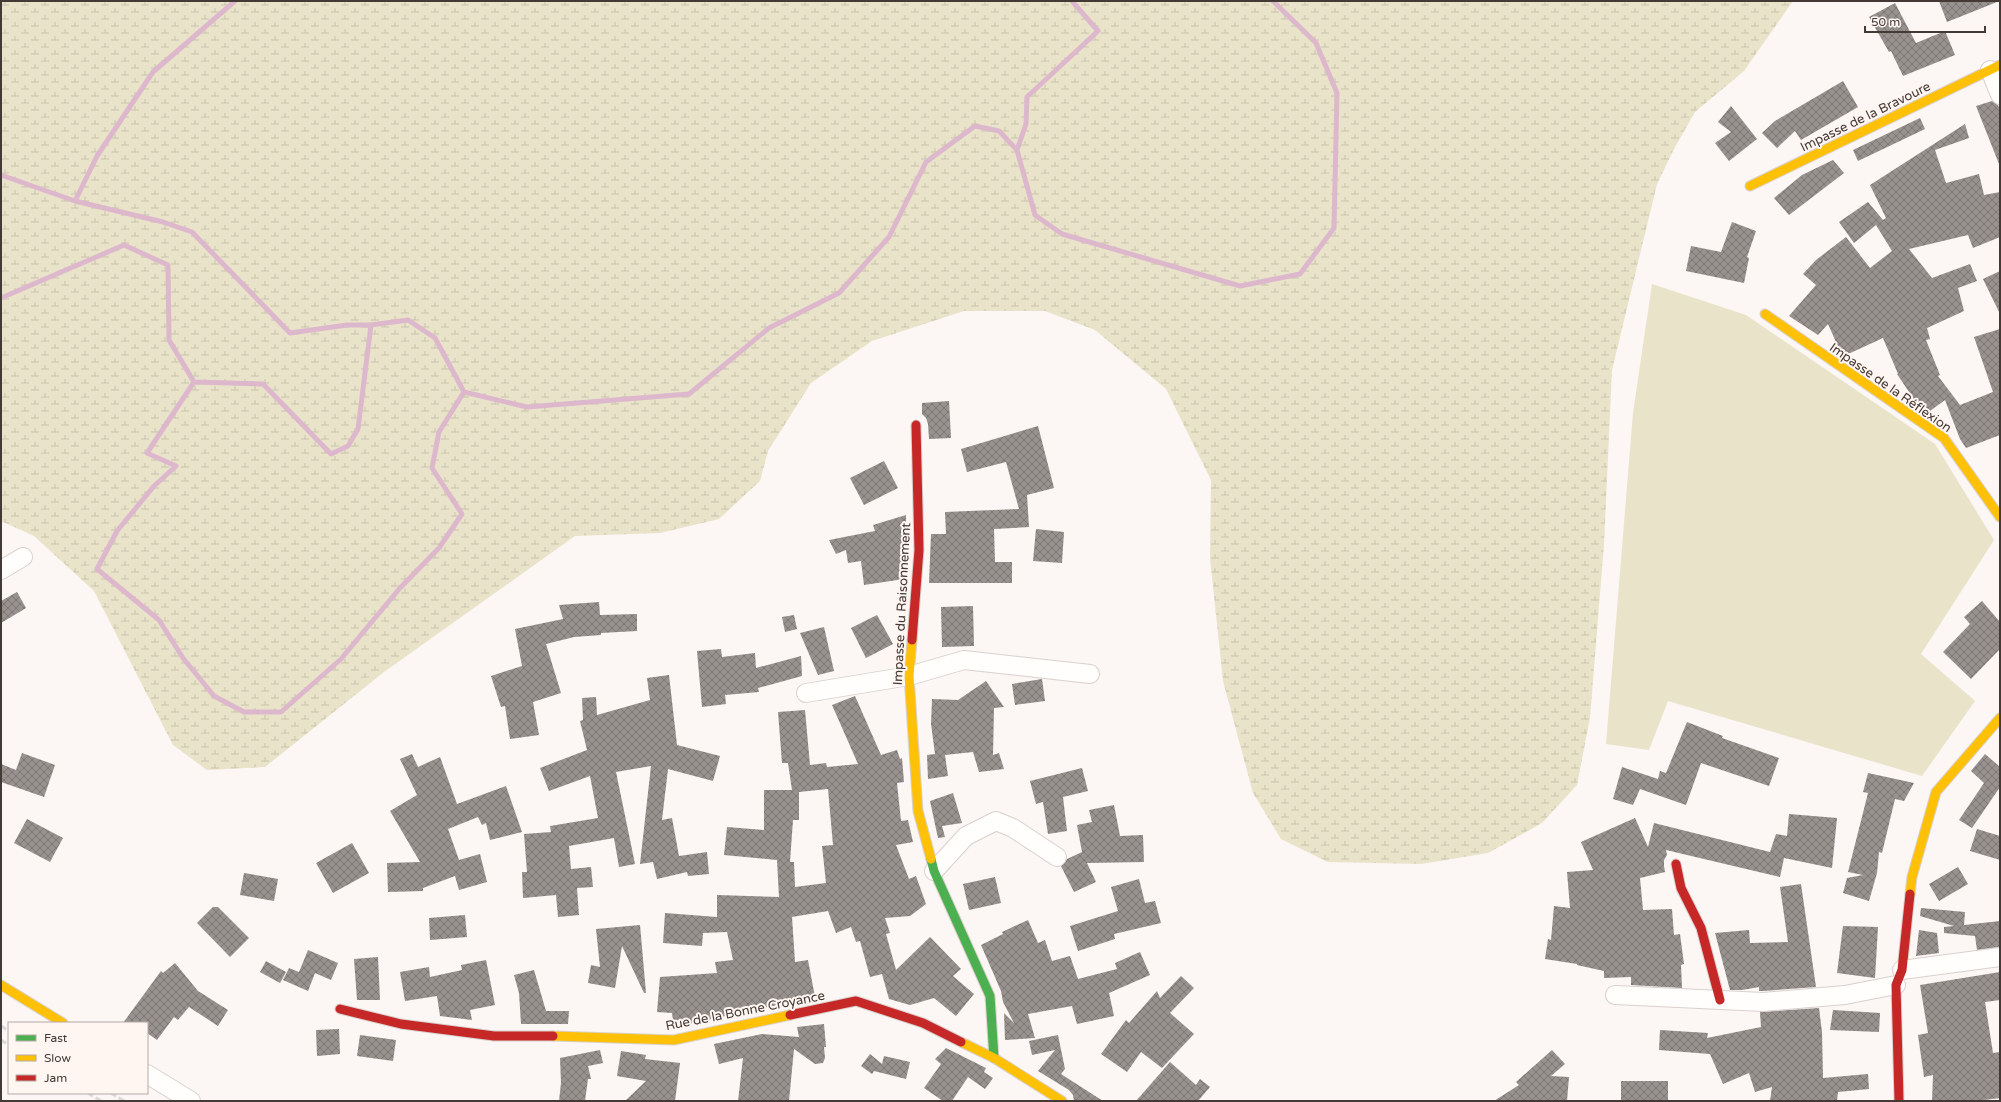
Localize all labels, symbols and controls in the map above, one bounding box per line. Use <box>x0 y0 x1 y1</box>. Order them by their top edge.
scale bar <box>1865 8 1985 34</box>
text: 50 m <box>1871 15 1900 29</box>
street label: Impasse de la Bravoure <box>1798 78 1933 155</box>
street label: Impasse de la Réflexion <box>1826 340 1955 436</box>
street label: Impasse du Raisonnement <box>890 522 914 686</box>
street label: Rue de la Bonne Croyance <box>664 988 826 1034</box>
legend <box>8 1022 148 1094</box>
text: Fast <box>44 1031 68 1045</box>
text: Slow <box>44 1051 71 1065</box>
text: Jam <box>44 1071 67 1085</box>

